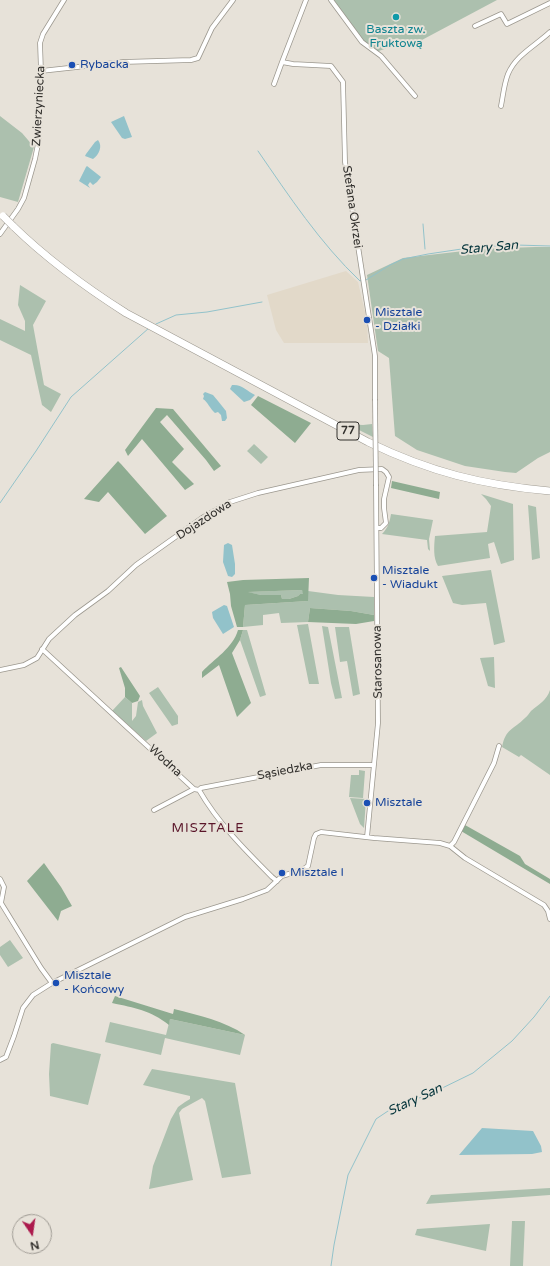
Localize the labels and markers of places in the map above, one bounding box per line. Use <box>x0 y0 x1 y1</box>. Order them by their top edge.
marker: Baszta zw. Fruktową <box>391 12 401 22</box>
place label: Baszta zw. Fruktową <box>366 23 426 51</box>
place label: Rybacka <box>80 58 129 72</box>
marker: Rybacka <box>67 60 77 70</box>
place label: Misztale - Działki <box>375 306 422 334</box>
marker: Misztale - Działki <box>362 315 372 325</box>
place label: Misztale - Wiadukt <box>382 564 438 592</box>
marker: Misztale - Wiadukt <box>369 573 379 583</box>
place label: Misztale <box>375 796 422 810</box>
marker: Misztale <box>362 798 372 808</box>
place label: Misztale I <box>290 866 344 880</box>
marker: Misztale I <box>277 868 287 878</box>
place label: Misztale - Końcowy <box>64 969 124 997</box>
marker: Misztale - Końcowy <box>51 978 61 988</box>

